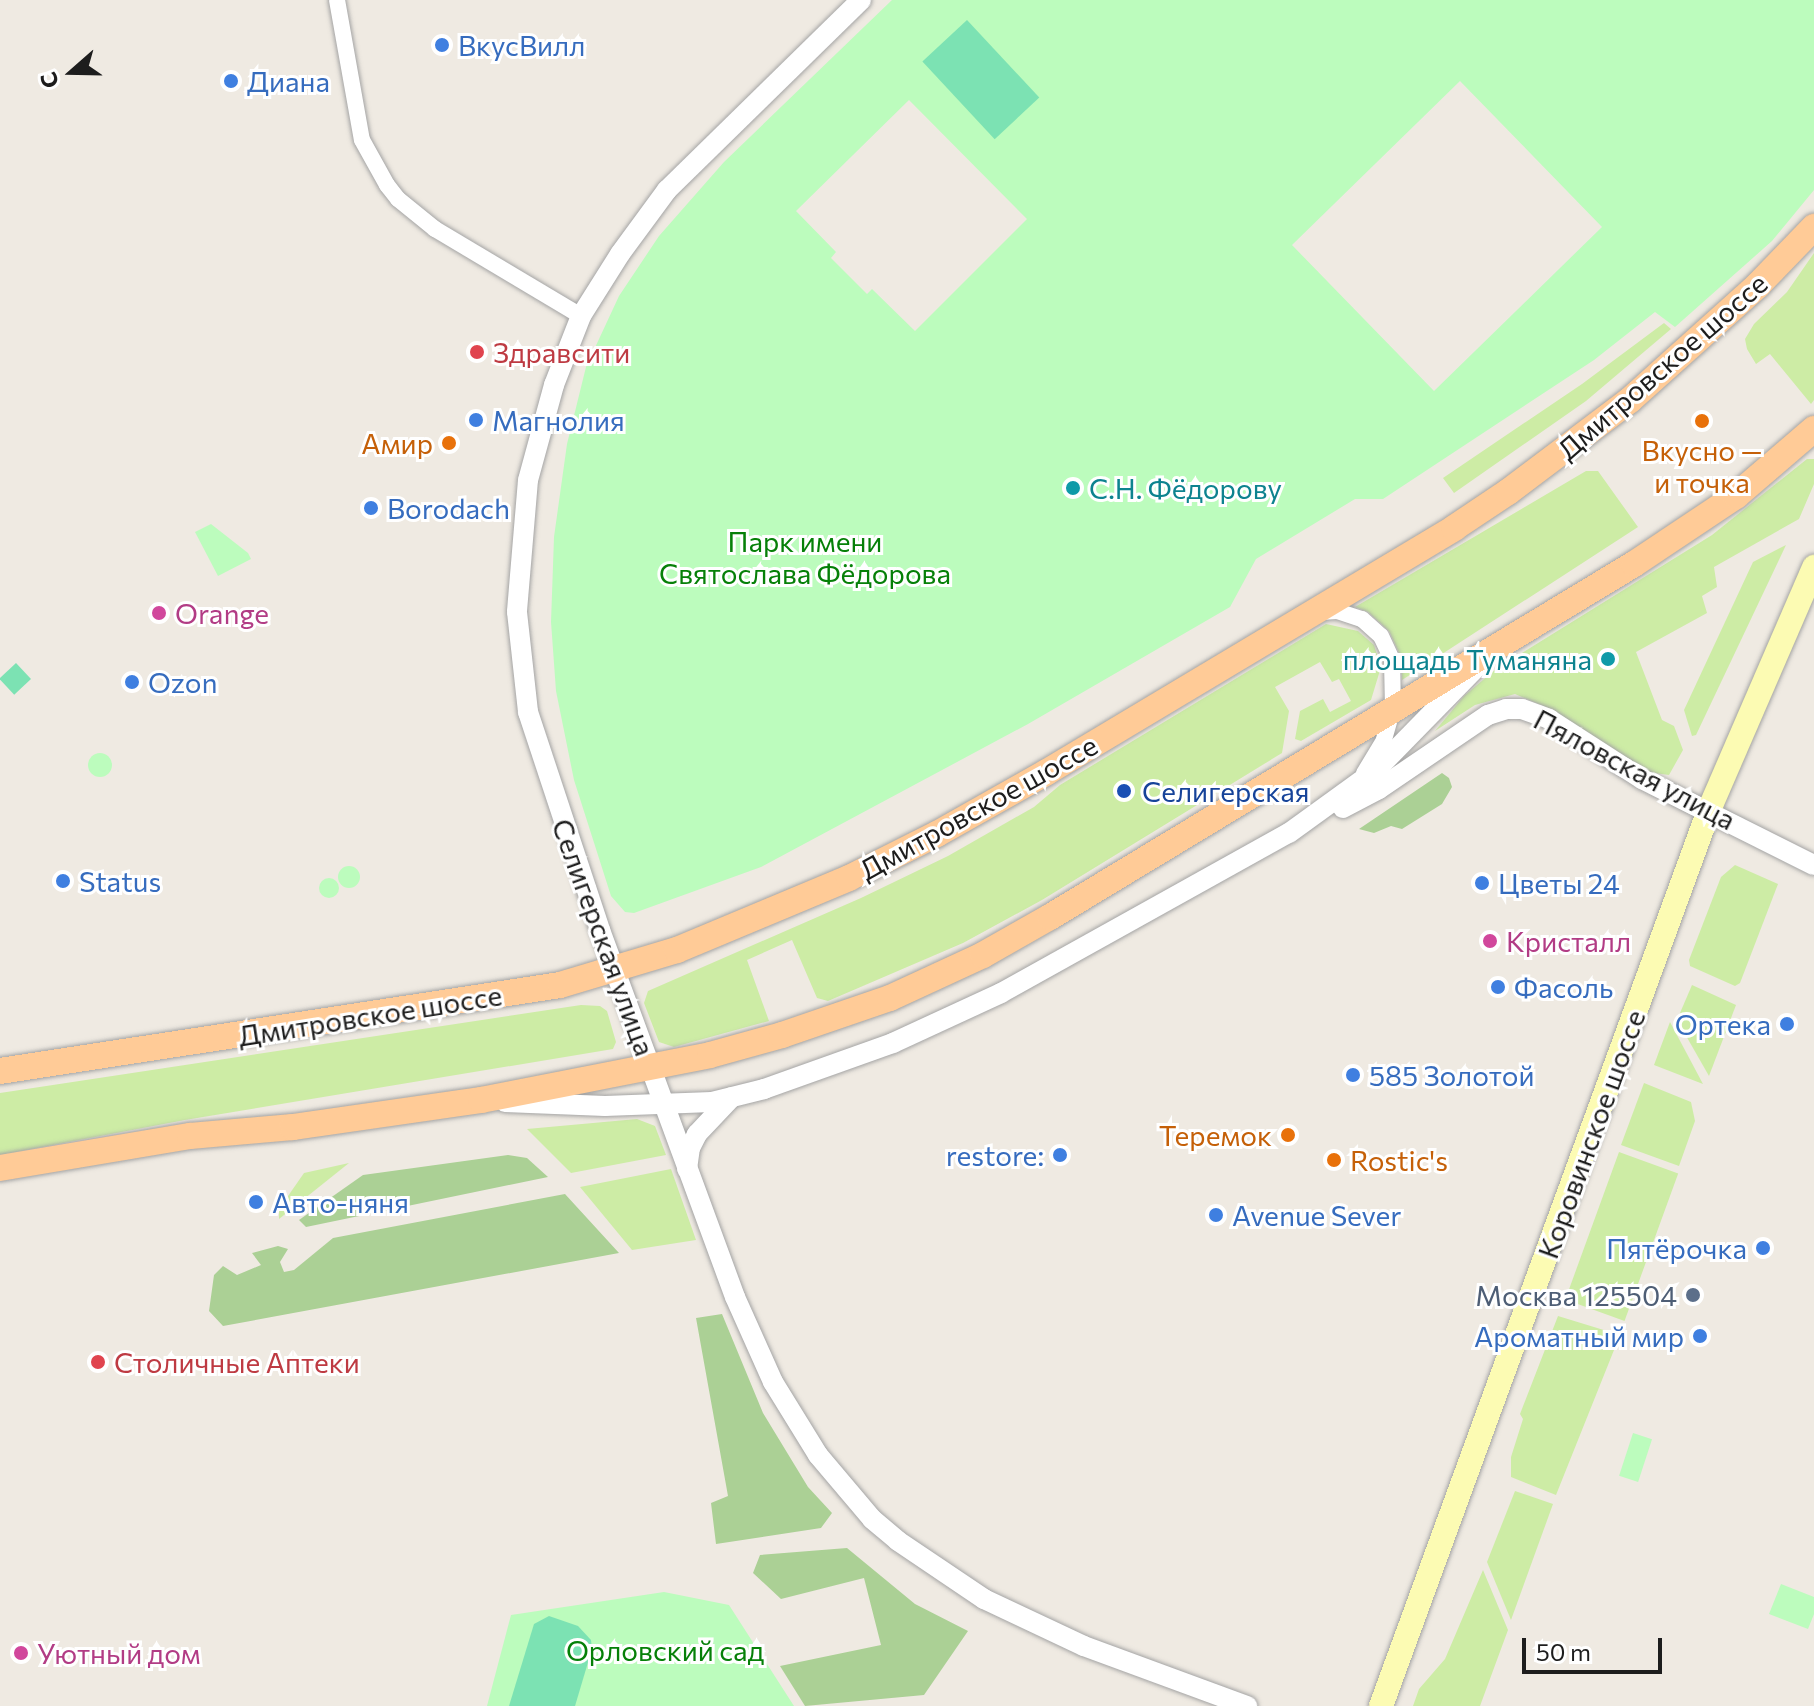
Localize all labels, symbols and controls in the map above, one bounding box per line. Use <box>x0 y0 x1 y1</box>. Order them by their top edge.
place label: ВкусВилл <box>458 28 585 62</box>
north arrow <box>32 32 112 112</box>
marker: ВкусВилл <box>433 36 451 54</box>
place label: Диана <box>247 64 330 98</box>
text: С <box>34 69 64 92</box>
marker: Диана <box>222 72 240 90</box>
street label: Дмитровское шоссе <box>1550 266 1774 466</box>
place label: Здравсити <box>493 335 630 369</box>
marker: Здравсити <box>468 343 486 361</box>
place label: Магнолия <box>492 403 625 437</box>
marker: Магнолия <box>467 411 485 429</box>
marker: Вкусно — и точка <box>1693 412 1711 430</box>
place label: Амир <box>361 426 433 460</box>
place label: Вкусно — и точка <box>1641 433 1763 499</box>
marker: Амир <box>440 434 458 452</box>
place label: С.Н. Фёдорову <box>1089 471 1282 505</box>
marker: С.Н. Фёдорову <box>1064 479 1082 497</box>
place label: Borodach <box>387 491 510 525</box>
marker: Borodach <box>362 499 380 517</box>
park label: Парк имени Святослава Фёдорова <box>659 524 951 590</box>
place label: Orange <box>175 596 269 630</box>
marker: Orange <box>150 604 168 622</box>
place label: площадь Туманяна <box>1343 642 1592 676</box>
marker: площадь Туманяна <box>1599 650 1617 668</box>
place label: Ozon <box>148 665 218 699</box>
marker: Ozon <box>123 673 141 691</box>
street label: Пяловская улица <box>1528 702 1742 836</box>
street label: Дмитровское шоссе <box>853 728 1103 886</box>
place label: Селигерская <box>1142 774 1309 808</box>
marker: Селигерская <box>1113 780 1135 802</box>
street label: Селигерская улица <box>546 814 662 1060</box>
place label: Status <box>79 864 161 898</box>
place label: Цветы 24 <box>1498 866 1620 900</box>
marker: Status <box>54 872 72 890</box>
marker: Цветы 24 <box>1473 874 1491 892</box>
place label: Кристалл <box>1506 924 1631 958</box>
marker: Кристалл <box>1481 932 1499 950</box>
place label: Фасоль <box>1514 970 1613 1004</box>
street label: Дмитровское шоссе <box>236 978 504 1052</box>
marker: Фасоль <box>1489 978 1507 996</box>
street label: Коровинское шоссе <box>1530 1005 1652 1263</box>
place label: Ортека <box>1675 1007 1771 1041</box>
marker: Ортека <box>1778 1015 1796 1033</box>
place label: 585 Золотой <box>1369 1058 1535 1092</box>
marker: 585 Золотой <box>1344 1066 1362 1084</box>
place label: Теремок <box>1159 1118 1272 1152</box>
marker: Теремок <box>1279 1126 1297 1144</box>
place label: restore: <box>946 1138 1044 1172</box>
place label: Rostic's <box>1350 1143 1448 1177</box>
marker: restore: <box>1051 1146 1069 1164</box>
marker: Rostic's <box>1325 1151 1343 1169</box>
place label: Авто-няня <box>272 1185 409 1219</box>
marker: Авто-няня <box>247 1193 265 1211</box>
place label: Avenue Sever <box>1232 1198 1401 1232</box>
marker: Avenue Sever <box>1207 1206 1225 1224</box>
place label: Пятёрочка <box>1606 1231 1747 1265</box>
marker: Пятёрочка <box>1754 1239 1772 1257</box>
place label: Москва 125504 <box>1475 1278 1677 1312</box>
marker: Москва 125504 <box>1684 1286 1702 1304</box>
place label: Ароматный мир <box>1474 1319 1684 1353</box>
marker: Ароматный мир <box>1691 1327 1709 1345</box>
place label: Столичные Аптеки <box>114 1345 360 1379</box>
marker: Столичные Аптеки <box>89 1353 107 1371</box>
scale bar <box>1526 1622 1666 1672</box>
park label: Орловский сад <box>566 1633 764 1667</box>
place label: Уютный дом <box>37 1636 201 1670</box>
text: 50 m <box>1536 1637 1591 1666</box>
marker: Уютный дом <box>12 1644 30 1662</box>

